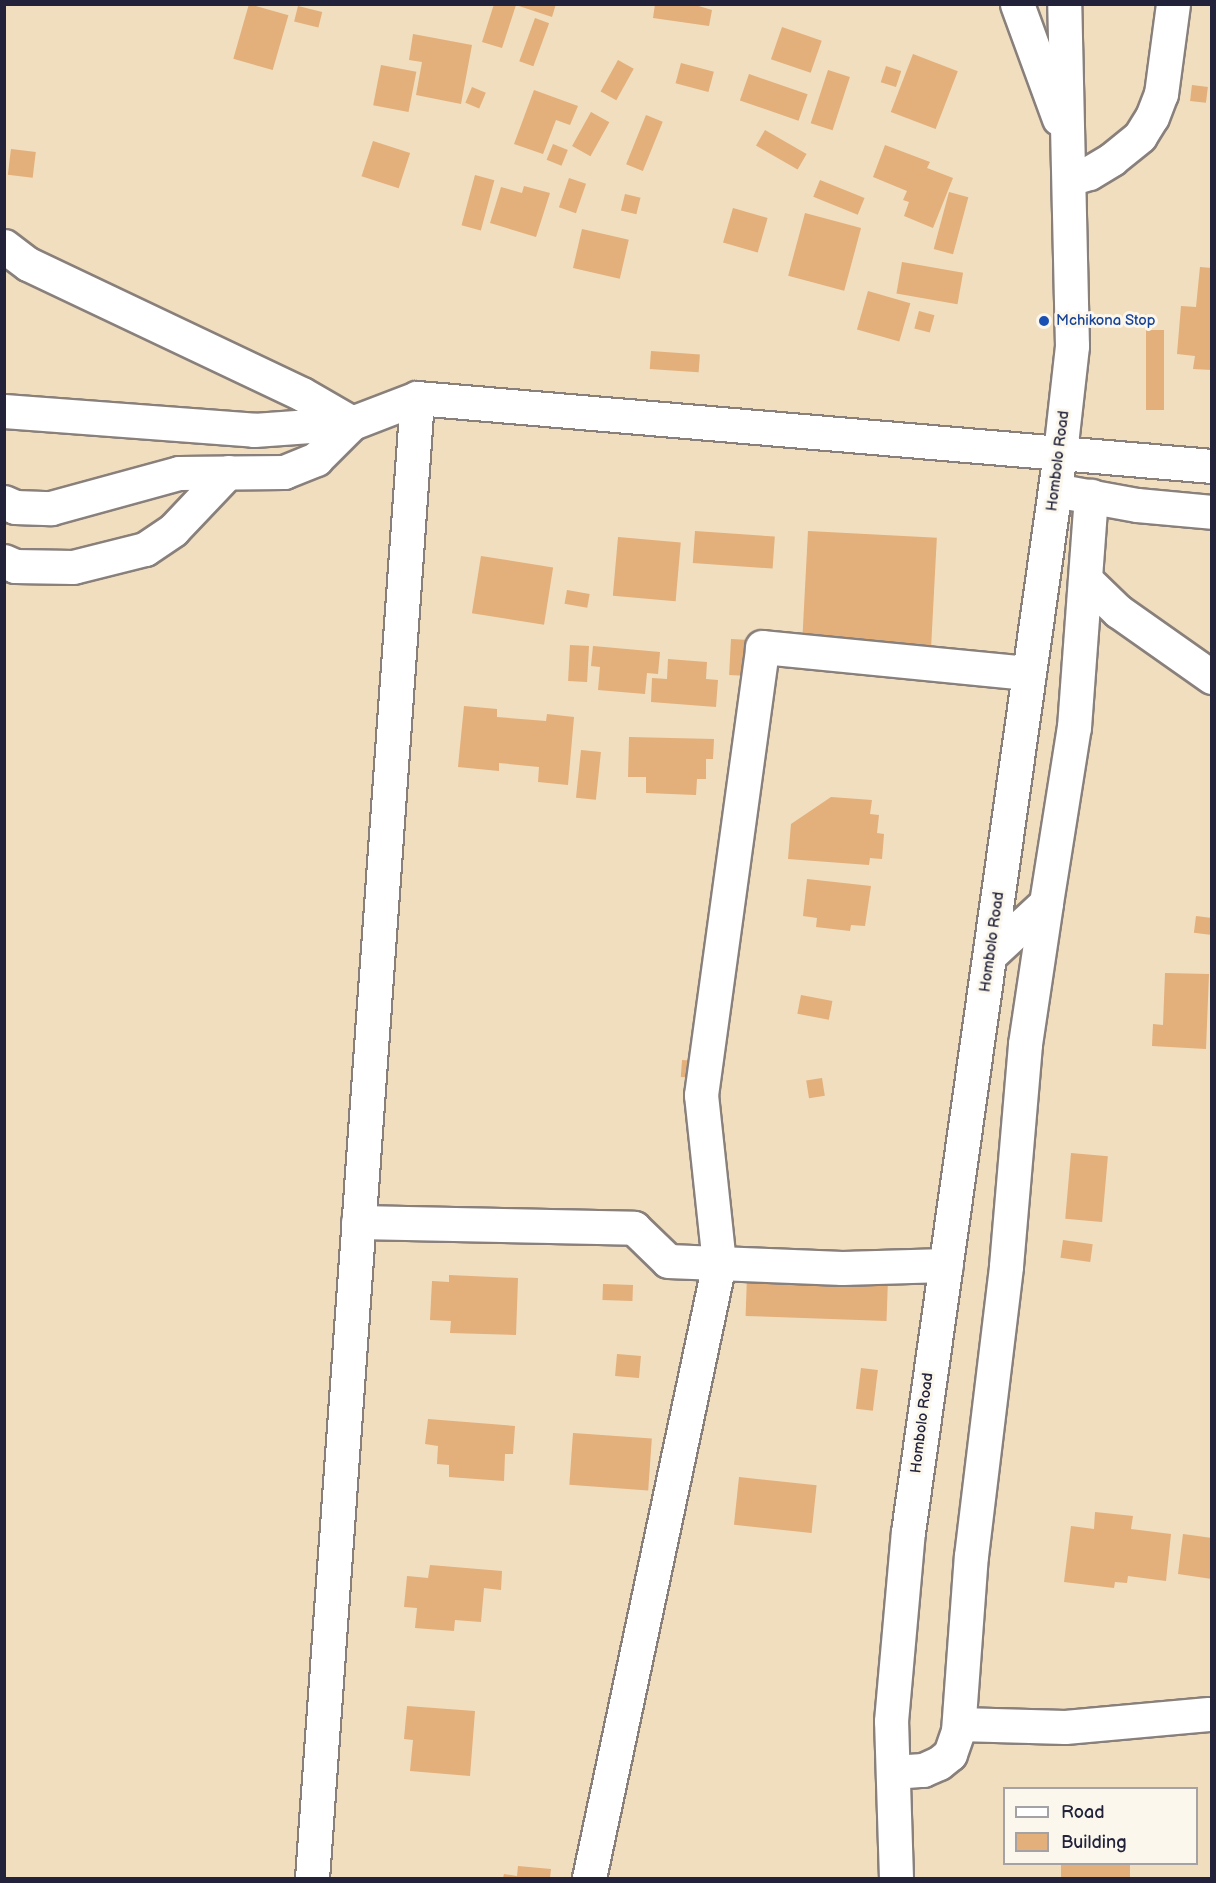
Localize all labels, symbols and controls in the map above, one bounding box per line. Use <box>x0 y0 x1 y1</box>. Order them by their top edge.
place label: Mchikona Stop <box>1056 312 1156 330</box>
marker: Mchikona Stop <box>1037 314 1051 328</box>
street label: Hombolo Road <box>1043 410 1073 512</box>
street label: Hombolo Road <box>976 891 1008 993</box>
street label: Hombolo Road <box>907 1372 937 1474</box>
legend <box>1003 1787 1198 1865</box>
text: Road <box>1061 1802 1105 1823</box>
text: Building <box>1061 1832 1127 1853</box>

